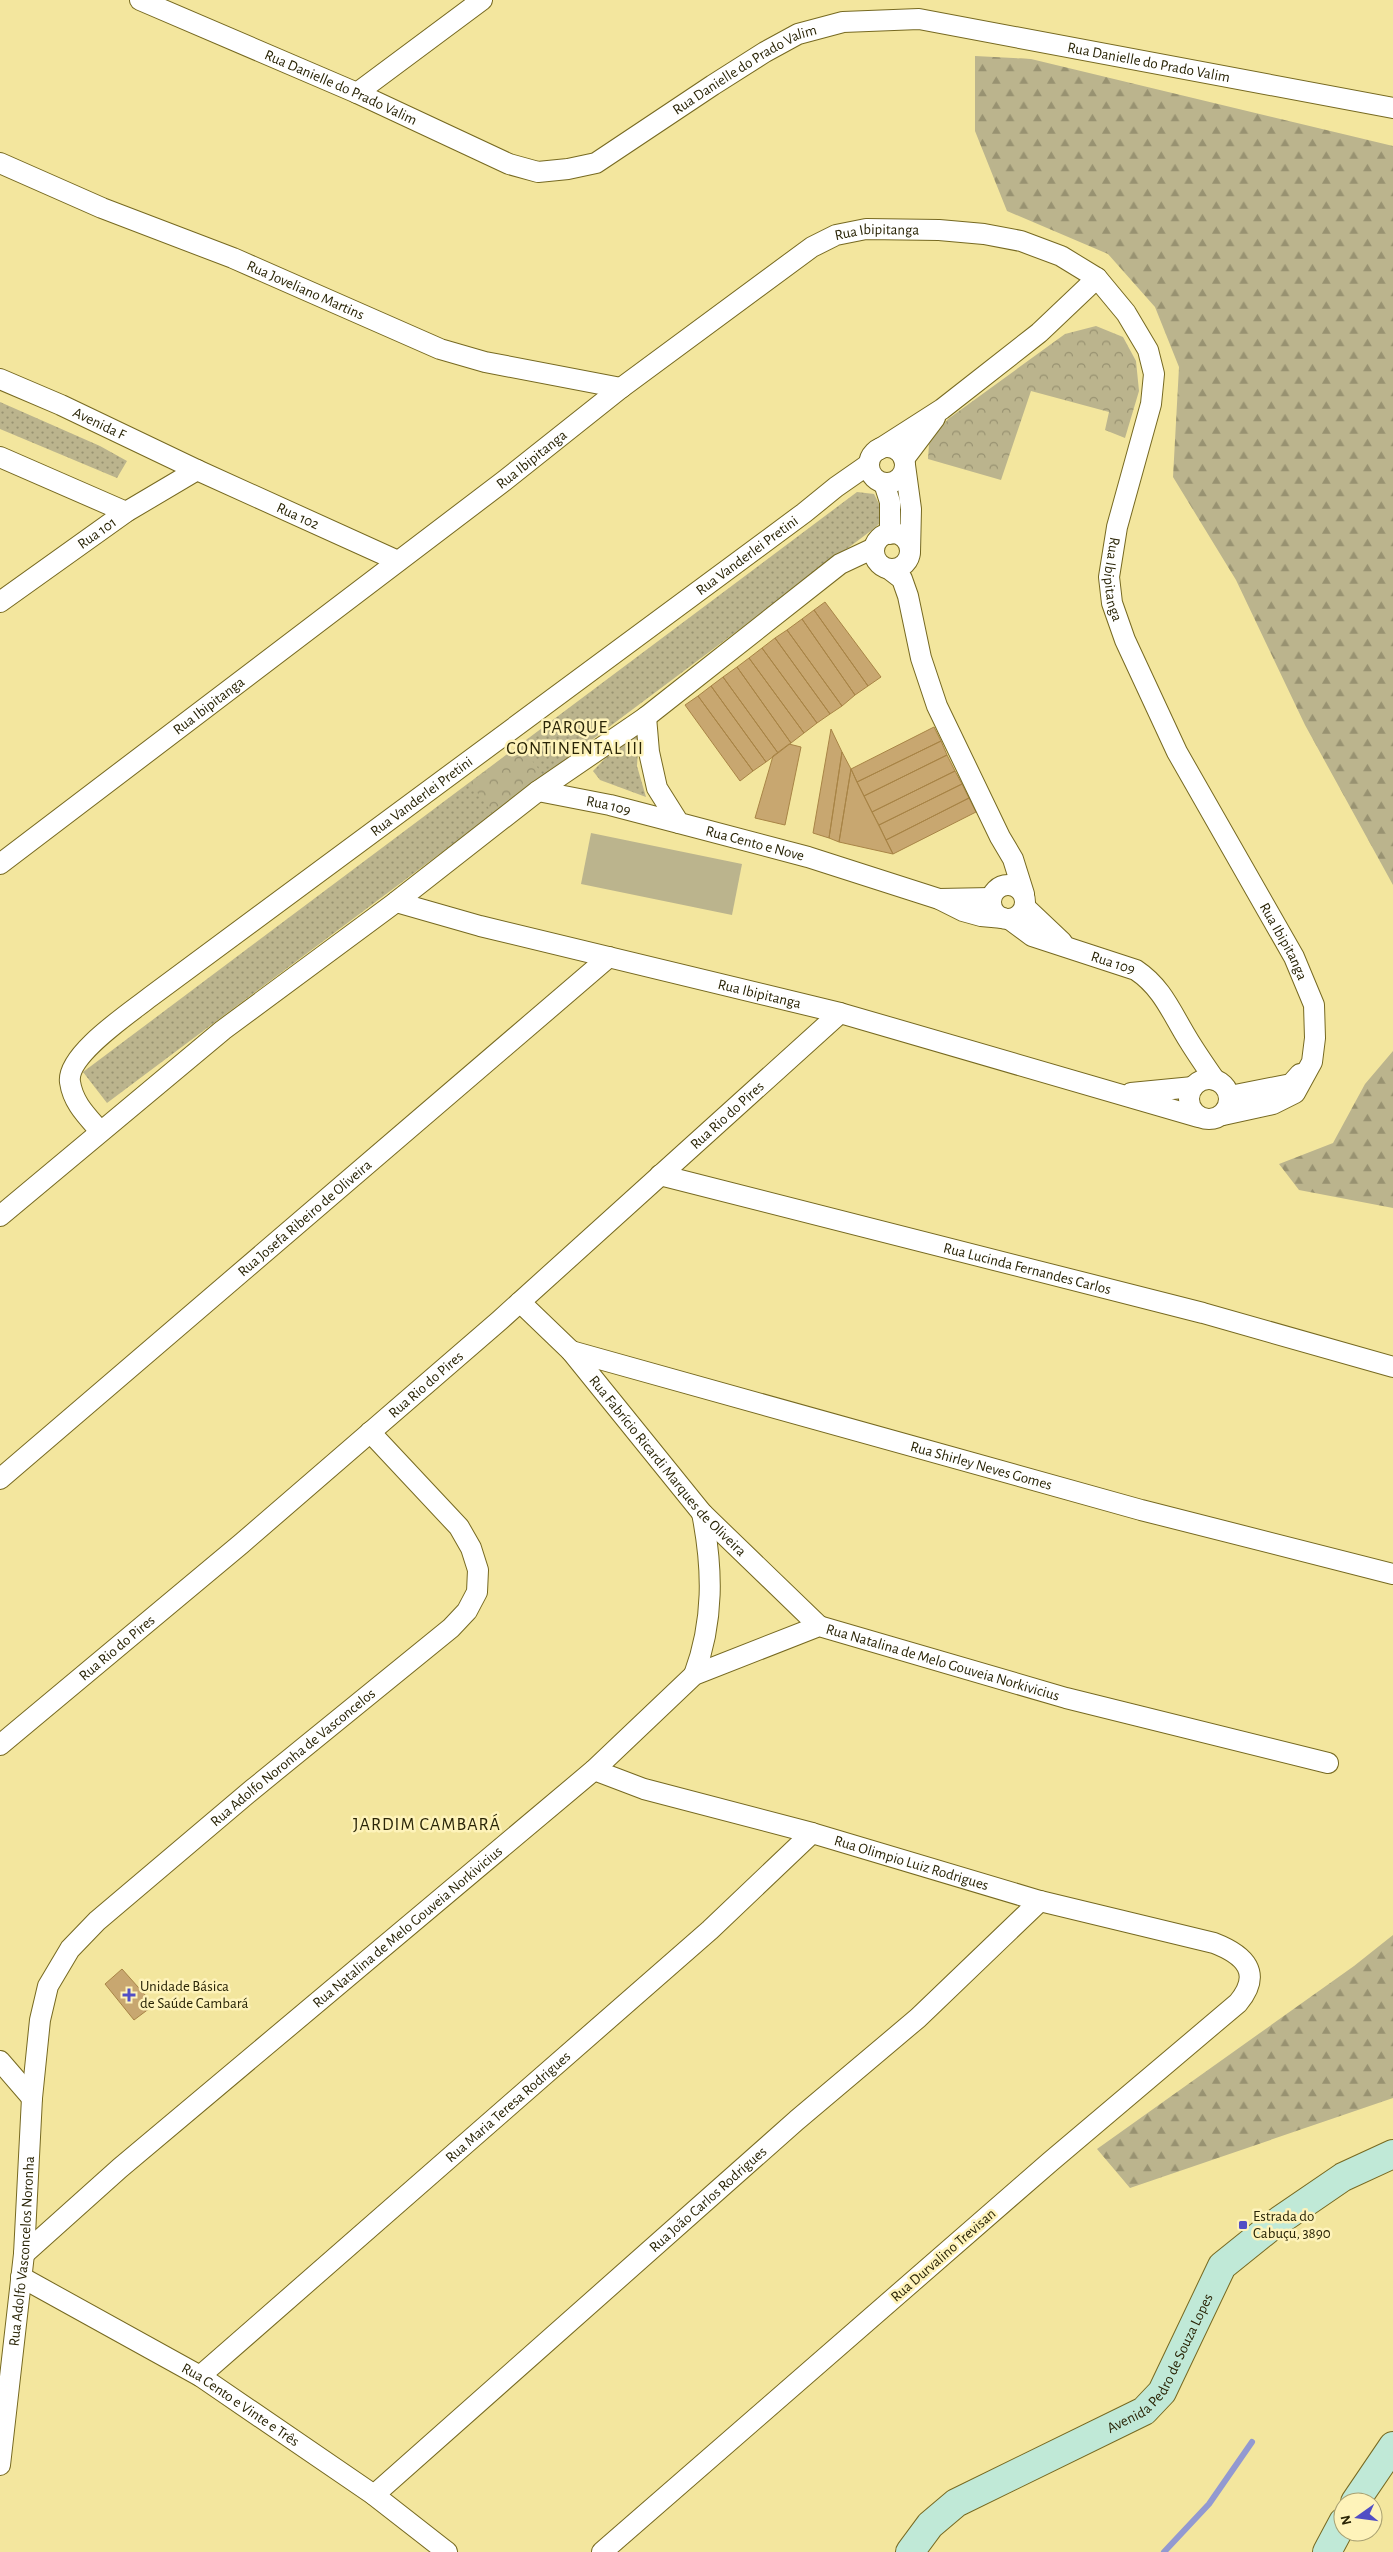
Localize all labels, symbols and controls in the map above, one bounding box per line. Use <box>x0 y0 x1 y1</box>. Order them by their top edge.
street label: Rua Danielle do Prado Valim <box>670 22 819 118</box>
street label: Rua Danielle do Prado Valim <box>1066 40 1231 85</box>
street label: Rua Danielle do Prado Valim <box>262 47 419 128</box>
street label: Rua Ibipitanga <box>833 222 919 243</box>
street label: Rua Joveliano Martins <box>244 258 366 323</box>
street label: Avenida F <box>71 405 128 443</box>
street label: Rua Ibipitanga <box>494 427 570 492</box>
street label: Rua 102 <box>274 500 322 532</box>
street label: Rua Vanderlei Pretini <box>693 513 801 598</box>
street label: Rua 101 <box>75 515 119 552</box>
street label: Rua Ibipitanga <box>1101 536 1125 623</box>
street label: Rua Ibipitanga <box>170 674 247 738</box>
district label: PARQUE CONTINENTAL III <box>506 719 644 758</box>
street label: Rua Vanderlei Pretini <box>368 754 475 839</box>
street label: Rua 109 <box>585 794 632 818</box>
street label: Rua Cento e Nove <box>704 823 806 864</box>
street label: Rua Ibipitanga <box>1257 900 1310 982</box>
street label: Rua 109 <box>1089 949 1137 977</box>
street label: Rua Ibipitanga <box>716 977 803 1011</box>
street label: Rua Rio do Pires <box>688 1079 767 1152</box>
street label: Rua Josefa Ribeiro de Oliveira <box>235 1157 374 1280</box>
street label: Rua Lucinda Fernandes Carlos <box>942 1240 1113 1297</box>
street label: Rua Rio do Pires <box>386 1349 466 1421</box>
street label: Rua Fabrício Ricardi Marques de Oliveira <box>586 1373 749 1559</box>
street label: Rua Shirley Neves Gomes <box>909 1439 1054 1493</box>
street label: Rua Rio do Pires <box>76 1612 158 1684</box>
street label: Rua Natalina de Melo Gouveia Norkivicius <box>824 1621 1061 1704</box>
street label: Rua Adolfo Noronha de Vasconcelos <box>208 1686 378 1830</box>
district label: JARDIM CAMBARÁ <box>353 1813 501 1834</box>
street label: Rua Olimpio Luiz Rodrigues <box>832 1833 990 1893</box>
street label: Rua Natalina de Melo Gouveia Norkivicius <box>310 1844 505 2011</box>
place label: Unidade Básica de Saúde Cambará <box>140 1979 248 2011</box>
marker: Unidade Básica de Saúde Cambará <box>122 1988 136 2002</box>
street label: Rua Maria Teresa Rodrigues <box>443 2049 574 2166</box>
street label: Rua João Carlos Rodrigues <box>647 2144 770 2255</box>
street label: Rua Adolfo Vasconcelos Noronha <box>7 2156 37 2347</box>
street label: Rua Durvalino Trevisan <box>888 2206 999 2305</box>
place label: Estrada do Cabuçu, 3890 <box>1253 2209 1331 2241</box>
marker: Estrada do Cabuçu, 3890 <box>1237 2219 1249 2231</box>
street label: Avenida Pedro de Souza Lopes <box>1105 2291 1216 2436</box>
street label: Rua Cento e Vinte e Três <box>179 2360 302 2449</box>
north arrow <box>1333 2492 1383 2542</box>
text: N <box>1338 2513 1354 2526</box>

